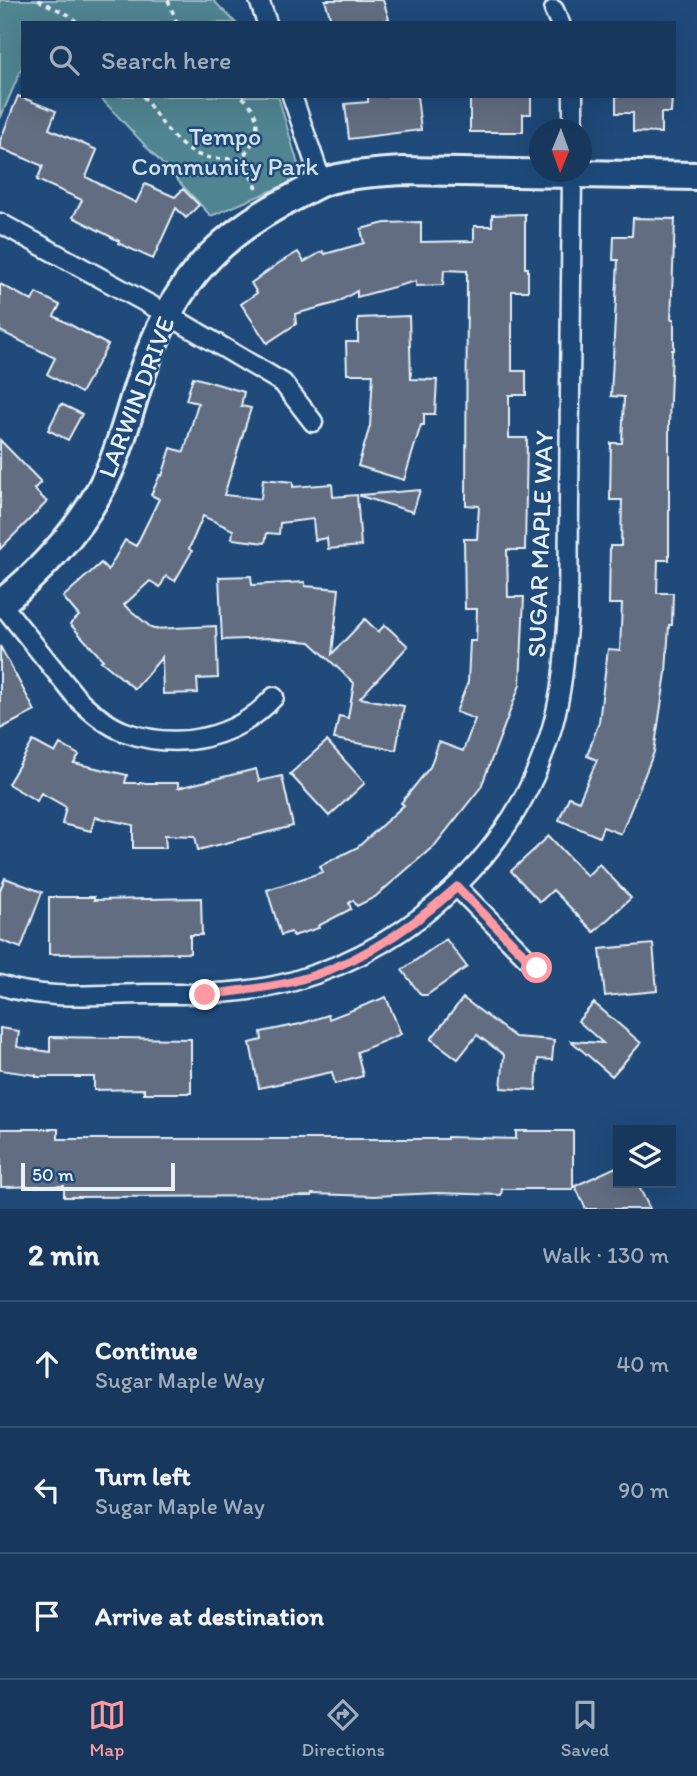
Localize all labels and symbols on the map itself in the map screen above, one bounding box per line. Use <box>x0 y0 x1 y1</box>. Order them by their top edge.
north arrow <box>529 119 592 182</box>
park label: Tempo Community Park <box>131 120 319 182</box>
street label: LARWIN DRIVE <box>91 312 181 482</box>
street label: SUGAR MAPLE WAY <box>520 430 560 658</box>
route start <box>521 952 552 983</box>
route end <box>189 979 220 1010</box>
scale bar <box>21 1160 175 1192</box>

